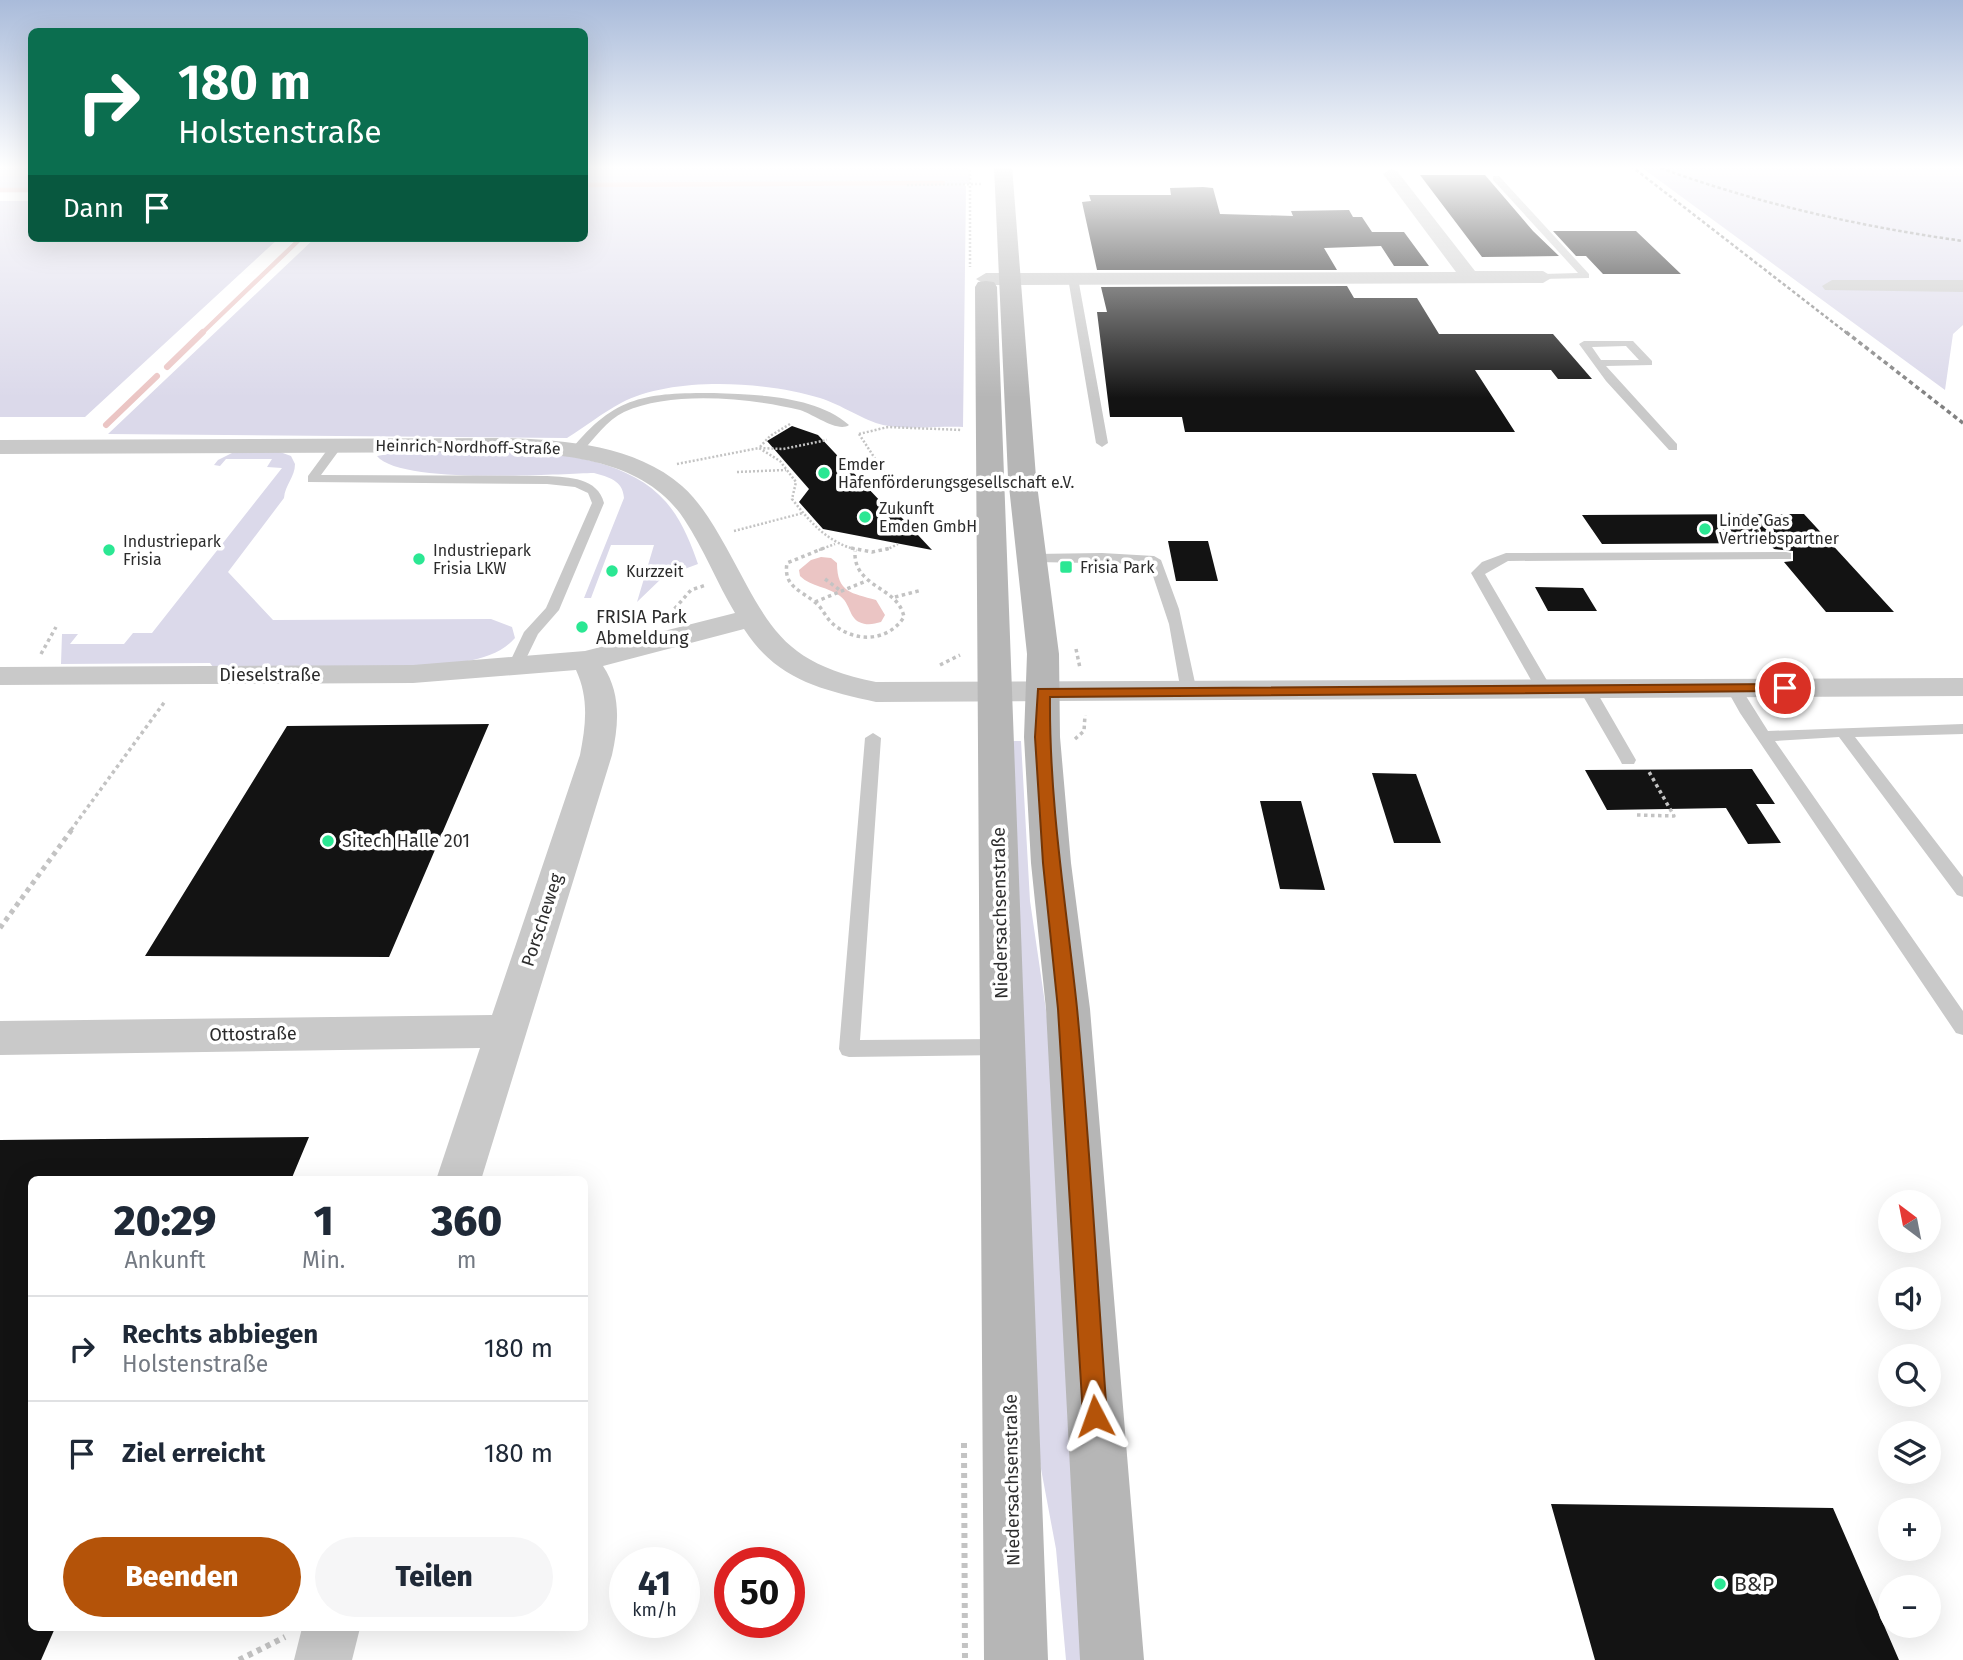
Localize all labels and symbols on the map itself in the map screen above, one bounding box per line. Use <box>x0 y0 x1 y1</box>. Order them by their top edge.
street label: Heinrich-Nordhoff-Straße <box>375 436 561 458</box>
place label: Emder Hafenförderungsgesellschaft e.V. <box>838 455 1075 492</box>
marker: Emder Hafenförderungsgesellschaft e.V. <box>816 465 832 481</box>
place label: Zukunft Emden GmbH <box>879 499 977 536</box>
marker: Zukunft Emden GmbH <box>857 509 873 525</box>
place label: Linde Gas Vertriebspartner <box>1719 511 1840 548</box>
marker: Linde Gas Vertriebspartner <box>1697 521 1713 537</box>
place label: Industriepark Frisia <box>123 532 222 569</box>
place label: Industriepark Frisia LKW <box>433 541 532 578</box>
marker: Industriepark Frisia <box>101 542 117 558</box>
marker: Industriepark Frisia LKW <box>411 551 427 567</box>
place label: Frisia Park <box>1080 558 1155 577</box>
marker: Frisia Park <box>1058 559 1074 575</box>
place label: Kurzzeit <box>626 562 684 581</box>
marker: Kurzzeit <box>604 563 620 579</box>
place label: FRISIA Park Abmeldung <box>596 606 689 649</box>
marker: FRISIA Park Abmeldung <box>574 619 590 635</box>
pin <box>1755 658 1815 718</box>
street label: Dieselstraße <box>219 664 321 686</box>
street label: Niedersachsenstraße <box>988 827 1012 999</box>
place label: Sitech Halle 201 <box>342 830 470 852</box>
marker: Sitech Halle 201 <box>320 833 336 849</box>
street label: Porscheweg <box>517 870 568 969</box>
street label: Ottostraße <box>209 1022 297 1046</box>
north arrow <box>1878 1190 1941 1253</box>
position arrow <box>1058 1379 1132 1453</box>
street label: Niedersachsenstraße <box>1000 1394 1024 1566</box>
speed limit sign: 50 <box>714 1547 805 1638</box>
place label: B&P <box>1734 1571 1774 1597</box>
marker: B&P <box>1712 1576 1728 1592</box>

